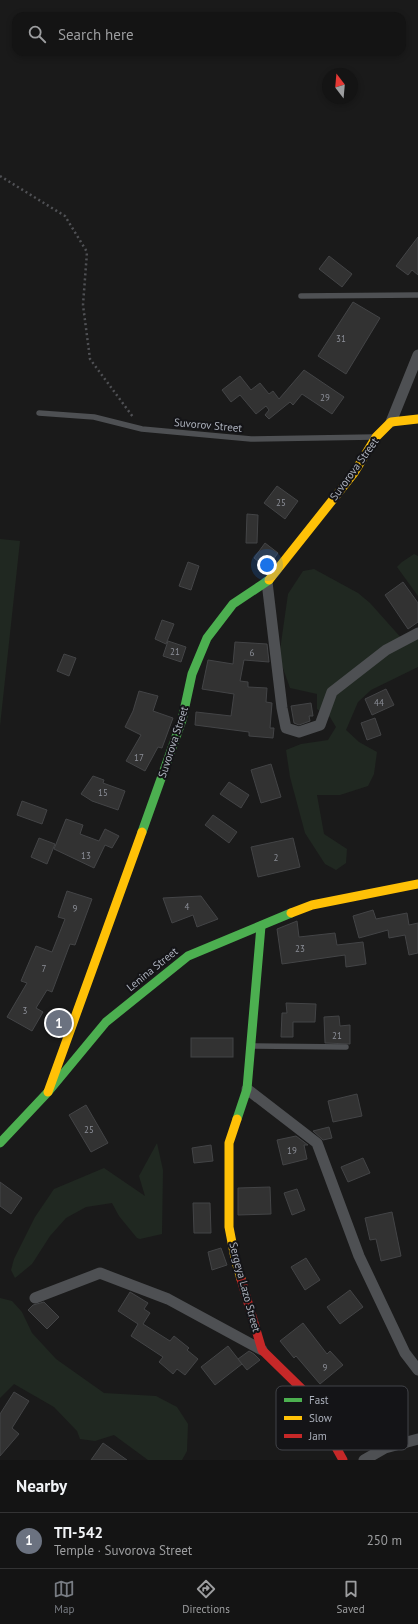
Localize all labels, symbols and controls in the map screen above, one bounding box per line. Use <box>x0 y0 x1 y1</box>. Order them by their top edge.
search box <box>12 12 406 56</box>
icon: search <box>26 23 48 45</box>
text: Search here <box>58 25 134 44</box>
north arrow <box>322 68 358 104</box>
house number: 31 <box>336 333 346 344</box>
house number: 29 <box>320 392 330 403</box>
street label: Suvorov Street <box>173 415 243 435</box>
street label: Suvorova Street <box>327 435 382 503</box>
house number: 25 <box>276 497 286 508</box>
your location <box>257 555 277 575</box>
house number: 21 <box>170 646 180 657</box>
house number: 6 <box>250 647 255 658</box>
house number: 44 <box>374 697 384 708</box>
street label: Suvorova Street <box>155 704 191 779</box>
house number: 17 <box>134 752 144 763</box>
house number: 15 <box>98 787 108 798</box>
house number: 13 <box>81 850 91 861</box>
house number: 2 <box>274 852 279 863</box>
house number: 4 <box>185 901 190 912</box>
house number: 9 <box>73 903 78 914</box>
house number: 23 <box>295 943 305 954</box>
street label: Lenina Street <box>123 944 181 994</box>
house number: 7 <box>42 963 47 974</box>
house number: 3 <box>23 1005 28 1016</box>
pin: 1 <box>46 1008 72 1038</box>
house number: 21 <box>332 1030 342 1041</box>
house number: 25 <box>84 1124 94 1135</box>
house number: 19 <box>287 1145 297 1156</box>
street label: Sergeya Lazo Street <box>226 1240 264 1334</box>
house number: 9 <box>323 1362 328 1373</box>
legend <box>276 1386 408 1450</box>
text: Fast <box>309 1393 329 1407</box>
text: Slow <box>309 1411 332 1425</box>
text: Jam <box>308 1429 327 1443</box>
text: Nearby <box>16 1475 67 1497</box>
text: ТП-542 <box>54 1523 103 1542</box>
text: 1 <box>25 1532 33 1549</box>
text: 250 m <box>367 1532 402 1549</box>
text: Temple · Suvorova Street <box>54 1542 192 1559</box>
tab: Map <box>53 1578 75 1616</box>
tab: Directions <box>182 1578 230 1616</box>
tab: Saved <box>337 1578 365 1616</box>

